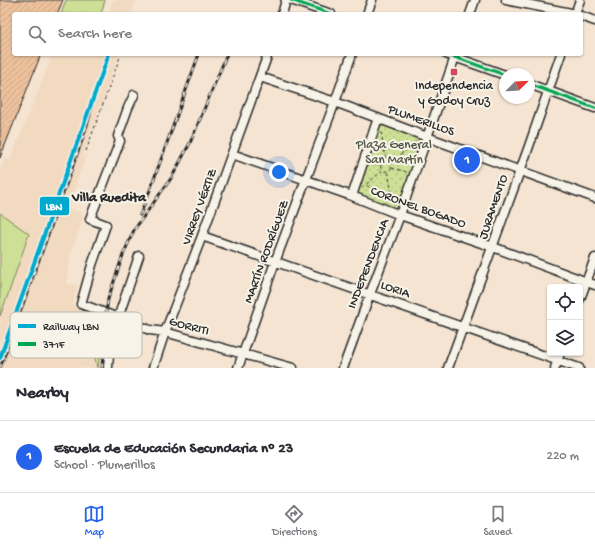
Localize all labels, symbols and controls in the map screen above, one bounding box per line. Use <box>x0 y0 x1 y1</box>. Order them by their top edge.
search box <box>12 12 583 56</box>
icon: search <box>26 23 48 45</box>
text: Search here <box>58 25 132 43</box>
marker: Independencia y Godoy Cruz <box>449 67 459 77</box>
north arrow <box>499 68 535 104</box>
place label: Independencia y Godoy Cruz <box>415 79 494 109</box>
street label: PLUMERILLOS <box>385 102 457 140</box>
park label: Plaza General San Martín <box>355 138 432 168</box>
pin: 1 <box>454 145 480 175</box>
your location <box>269 162 289 182</box>
street label: VIRREY VÉRTIZ <box>178 166 221 248</box>
street label: JURAMENTO <box>476 173 512 241</box>
street label: CORONEL BOGADO <box>368 184 468 232</box>
district label: Villa Ruedita <box>71 190 147 207</box>
line badge: LBN <box>39 196 70 216</box>
street label: MARTÍN RODRÍGUEZ <box>240 198 293 306</box>
text: LBN <box>46 202 62 214</box>
street label: INDEPENDENCIA <box>345 216 393 311</box>
street label: LORIA <box>378 278 413 302</box>
map controls <box>547 284 583 356</box>
button: locate <box>547 284 583 320</box>
legend <box>10 312 142 358</box>
street label: GORRITI <box>167 314 211 340</box>
button: layers <box>547 320 583 356</box>
text: Railway LBN <box>43 322 99 334</box>
text: 371F <box>42 340 66 352</box>
text: Nearby <box>16 384 69 404</box>
text: Escuela de Educación Secundaria nº 23 <box>54 440 293 458</box>
text: 1 <box>26 449 32 464</box>
text: 220 m <box>547 449 579 464</box>
text: School · Plumerillos <box>54 458 155 473</box>
tab: Map <box>83 503 105 539</box>
tab: Directions <box>272 503 317 539</box>
tab: Saved <box>483 503 512 539</box>

